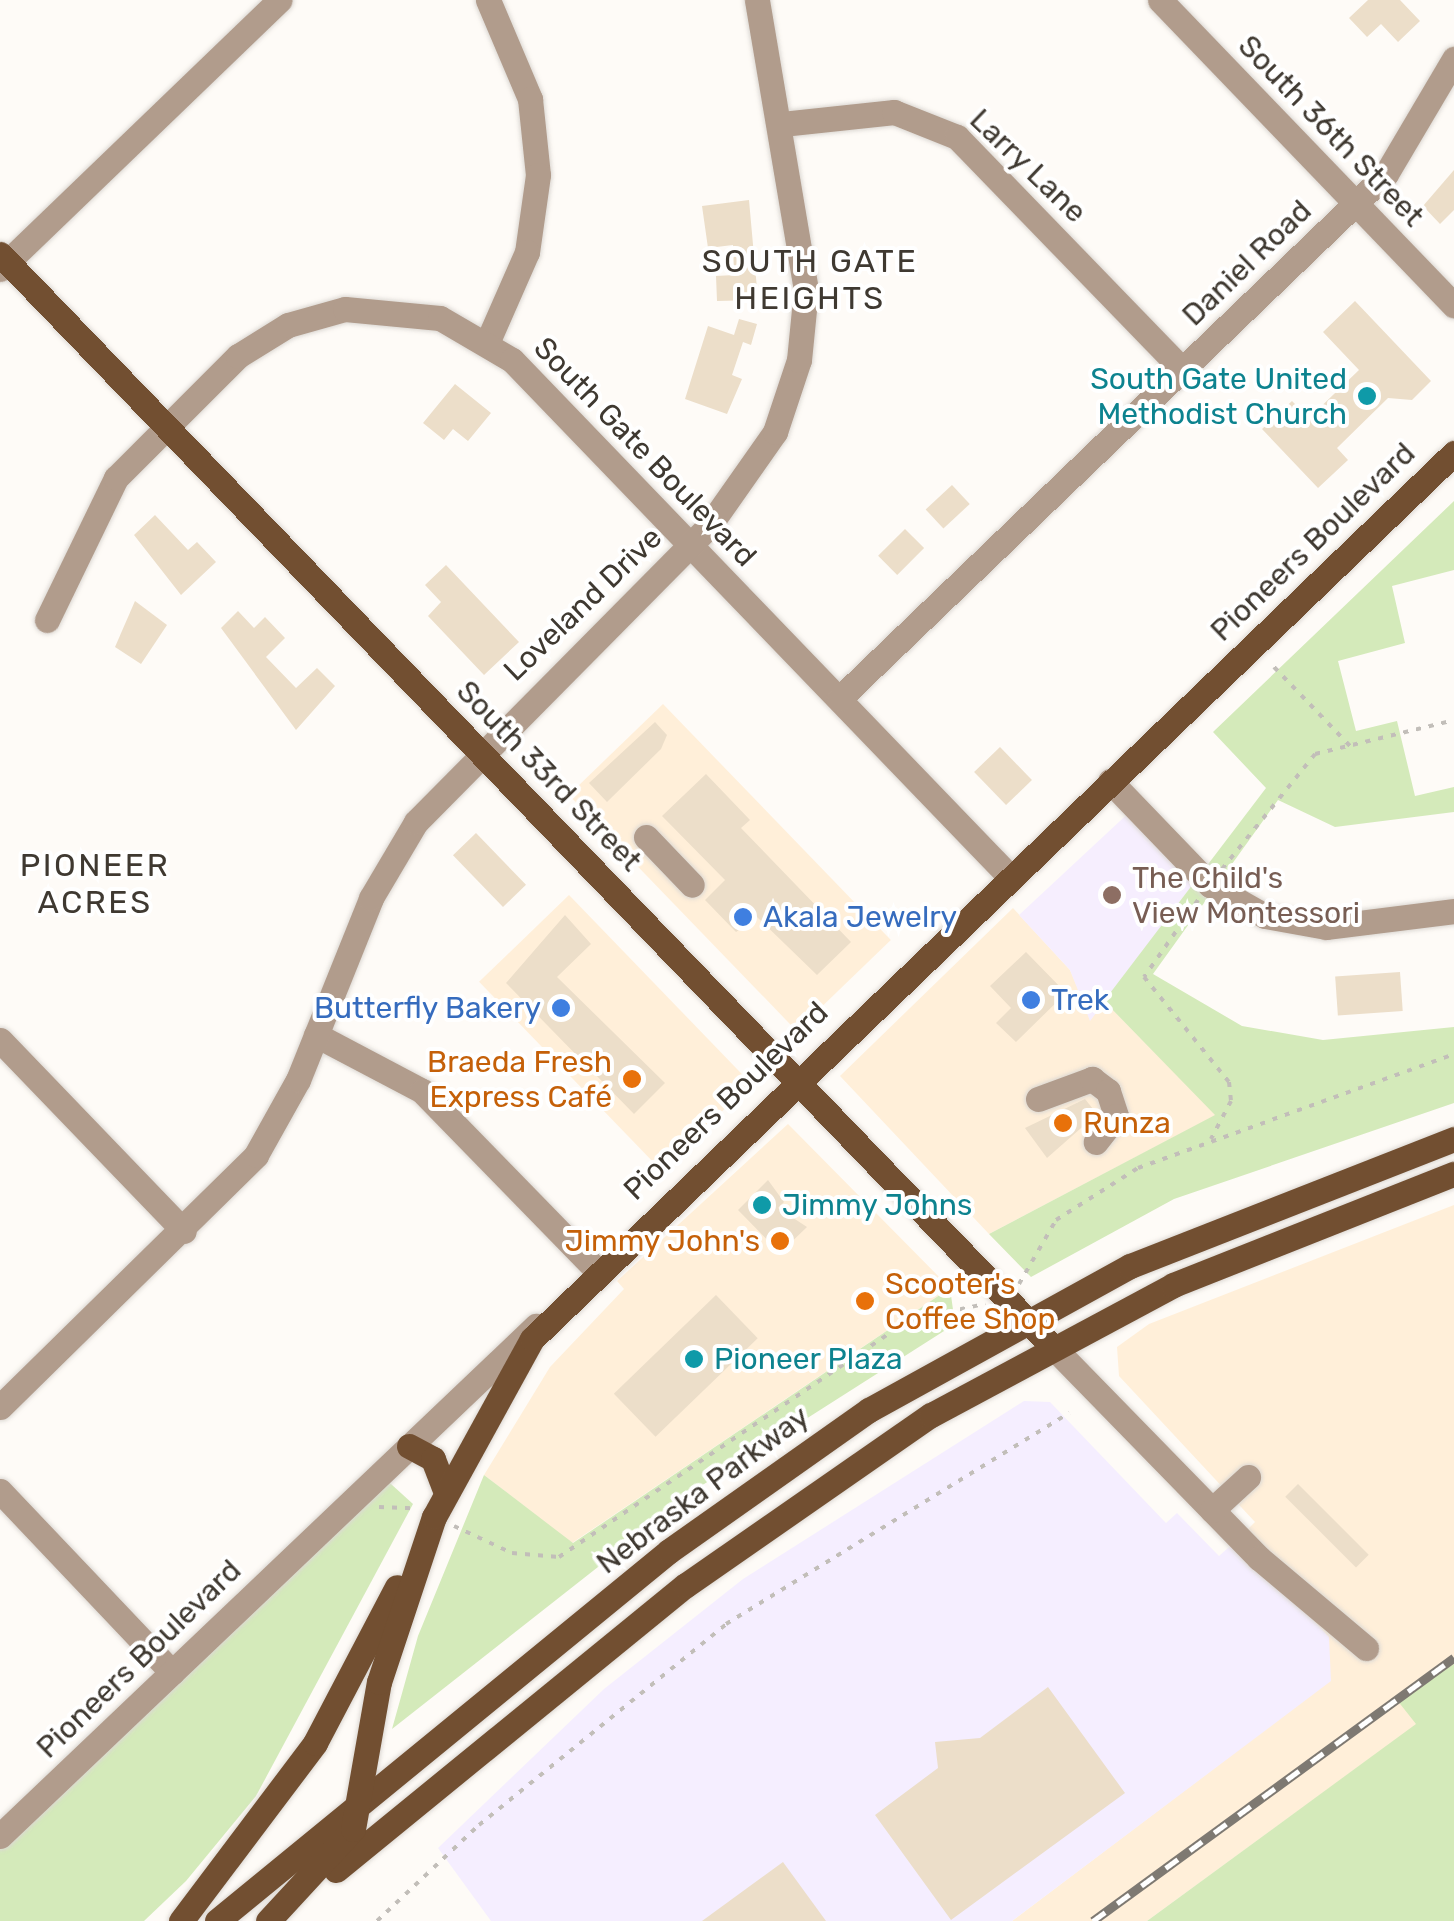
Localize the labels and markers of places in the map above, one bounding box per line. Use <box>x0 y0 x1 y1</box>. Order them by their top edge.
place label: South Gate United Methodist Church <box>1090 361 1347 432</box>
marker: South Gate United Methodist Church <box>1356 385 1378 407</box>
place label: The Child's View Montessori <box>1132 860 1361 930</box>
marker: The Child's View Montessori <box>1101 884 1123 906</box>
place label: Akala Jewelry <box>763 899 957 935</box>
marker: Akala Jewelry <box>732 906 754 928</box>
place label: Trek <box>1051 982 1109 1018</box>
marker: Trek <box>1020 989 1042 1011</box>
place label: Butterfly Bakery <box>313 990 541 1026</box>
marker: Butterfly Bakery <box>550 997 572 1019</box>
place label: Braeda Fresh Express Café <box>427 1044 612 1114</box>
marker: Braeda Fresh Express Café <box>621 1068 643 1090</box>
place label: Runza <box>1083 1105 1171 1141</box>
marker: Runza <box>1052 1112 1074 1134</box>
place label: Jimmy Johns <box>782 1187 973 1223</box>
marker: Jimmy Johns <box>751 1194 773 1216</box>
place label: Jimmy John's <box>564 1223 760 1259</box>
marker: Jimmy John's <box>769 1230 791 1252</box>
place label: Scooter's Coffee Shop <box>885 1266 1055 1336</box>
marker: Scooter's Coffee Shop <box>854 1290 876 1312</box>
place label: Pioneer Plaza <box>714 1341 903 1377</box>
marker: Pioneer Plaza <box>683 1348 705 1370</box>

